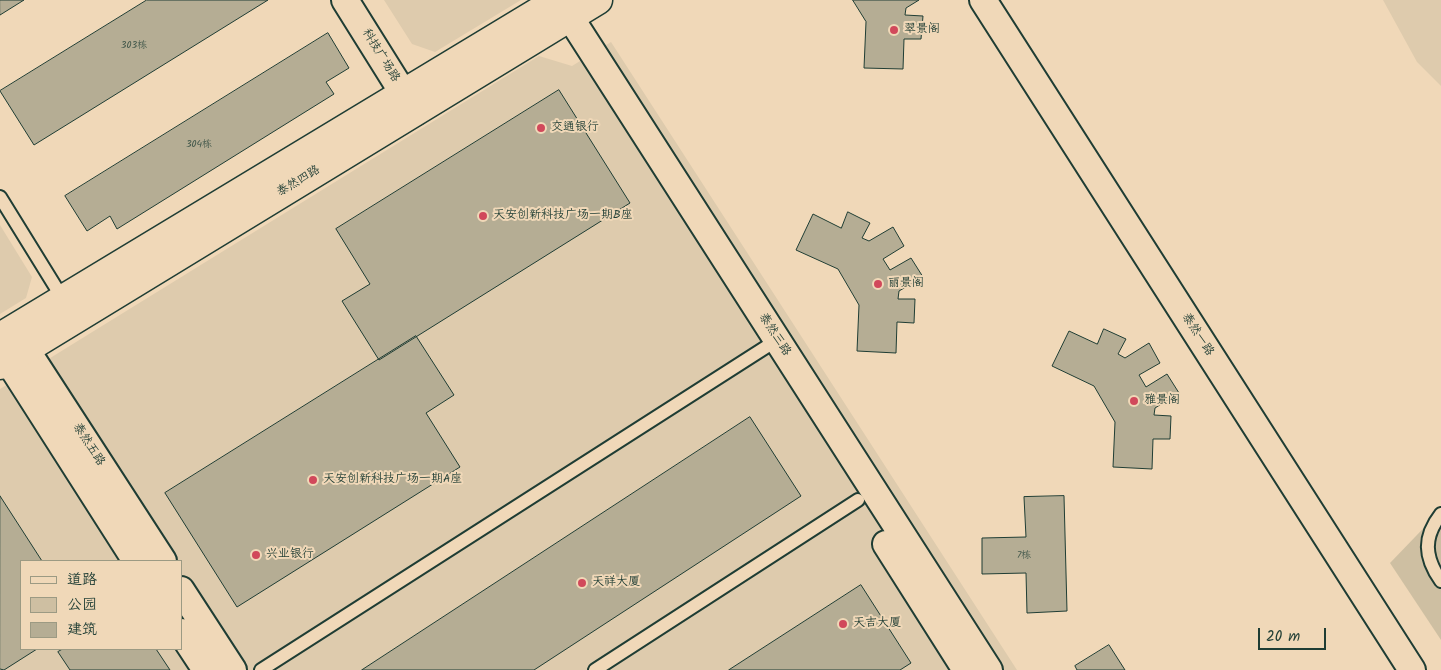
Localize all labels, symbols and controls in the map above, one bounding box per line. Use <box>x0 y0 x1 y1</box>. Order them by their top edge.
place label: 翠景阁 <box>904 23 940 37</box>
marker: 翠景阁 <box>888 24 900 36</box>
street label: 科技广场路 <box>358 27 402 85</box>
house number: 303栋 <box>121 40 147 52</box>
place label: 交通银行 <box>551 121 599 135</box>
marker: 交通银行 <box>535 122 547 134</box>
house number: 304栋 <box>186 139 212 151</box>
street label: 泰然四路 <box>275 163 323 201</box>
place label: 天安创新科技广场一期B座 <box>493 209 633 223</box>
marker: 天安创新科技广场一期B座 <box>477 210 489 222</box>
place label: 丽景阁 <box>888 277 924 291</box>
marker: 丽景阁 <box>872 278 884 290</box>
street label: 泰然三路 <box>755 311 793 359</box>
street label: 泰然一路 <box>1178 311 1216 359</box>
place label: 雅景阁 <box>1144 394 1180 408</box>
marker: 雅景阁 <box>1128 395 1140 407</box>
street label: 泰然五路 <box>69 421 107 469</box>
place label: 天安创新科技广场一期A座 <box>323 473 462 487</box>
marker: 天安创新科技广场一期A座 <box>307 474 319 486</box>
place label: 兴业银行 <box>266 548 314 562</box>
marker: 兴业银行 <box>250 549 262 561</box>
house number: 7栋 <box>1017 550 1031 562</box>
legend <box>20 560 182 650</box>
text: 道路 <box>67 568 97 592</box>
place label: 天祥大厦 <box>592 576 640 590</box>
marker: 天祥大厦 <box>576 577 588 589</box>
text: 公园 <box>67 593 97 617</box>
place label: 天吉大厦 <box>853 617 901 631</box>
text: 建筑 <box>67 618 97 642</box>
marker: 天吉大厦 <box>837 618 849 630</box>
scale bar <box>1261 618 1328 650</box>
text: 20 m <box>1266 625 1300 649</box>

